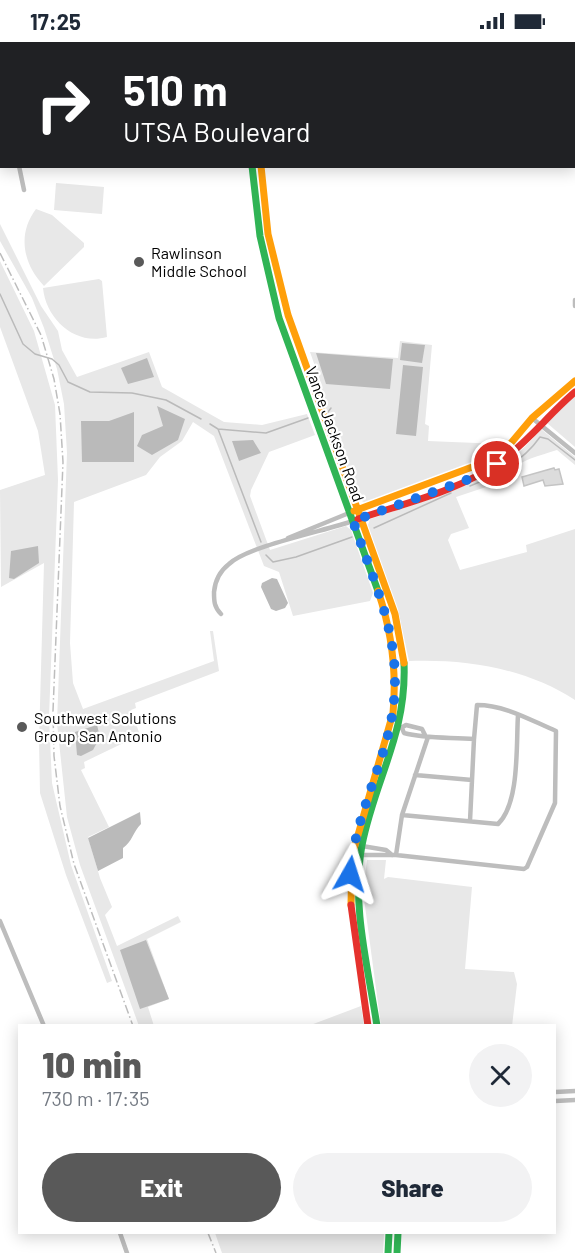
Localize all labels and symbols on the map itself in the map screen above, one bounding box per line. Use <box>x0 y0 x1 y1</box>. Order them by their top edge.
place label: Rawlinson Middle School <box>151 243 247 280</box>
marker: Rawlinson Middle School <box>132 255 146 269</box>
street label: Vance Jackson Road <box>302 364 369 504</box>
pin <box>471 438 522 489</box>
place label: Southwest Solutions Group San Antonio <box>34 708 177 745</box>
marker: Southwest Solutions Group San Antonio <box>15 720 29 734</box>
position arrow <box>318 842 382 906</box>

